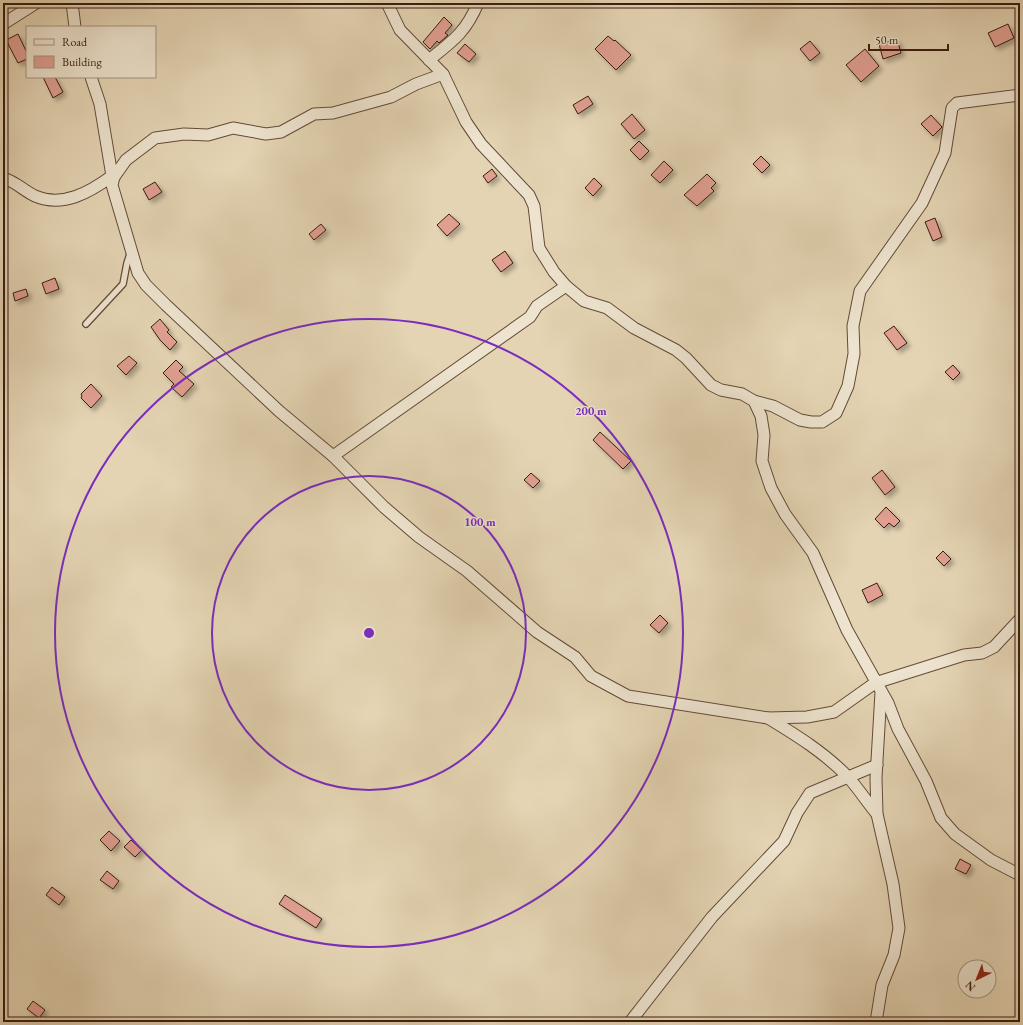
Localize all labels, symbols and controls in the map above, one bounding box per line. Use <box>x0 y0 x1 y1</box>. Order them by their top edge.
legend <box>26 26 156 78</box>
scale bar <box>869 26 948 52</box>
text: 50 m <box>875 32 899 48</box>
text: Road <box>62 34 88 50</box>
text: Building <box>62 54 103 70</box>
text: 200 m <box>575 403 607 419</box>
text: 100 m <box>464 514 496 530</box>
centre of rings <box>362 626 376 640</box>
north arrow <box>957 959 997 999</box>
text: N <box>962 978 978 994</box>

